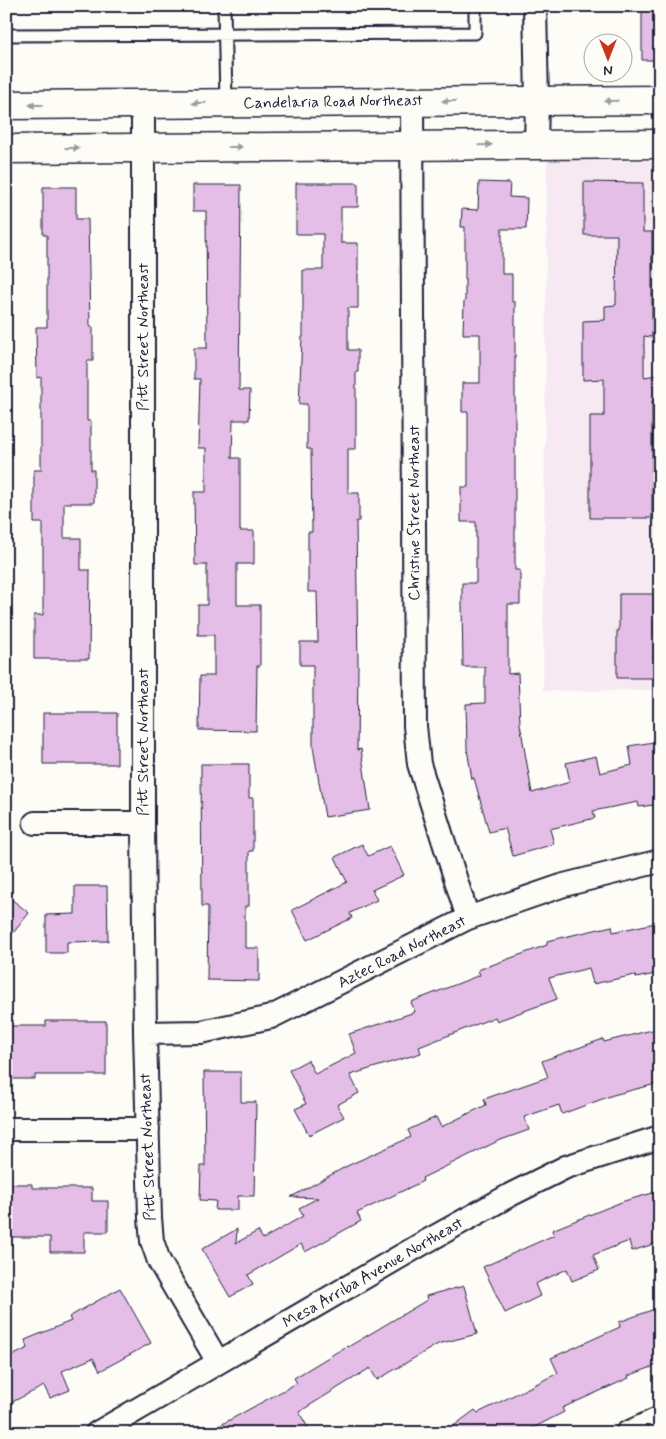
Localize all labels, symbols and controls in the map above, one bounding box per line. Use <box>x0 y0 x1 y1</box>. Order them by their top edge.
north arrow <box>584 32 634 82</box>
text: N <box>603 61 613 79</box>
street label: Candelaria Road Northeast <box>243 90 423 114</box>
one-way arrow <box>440 97 456 105</box>
one-way arrow <box>603 97 619 105</box>
one-way arrow <box>190 100 206 108</box>
one-way arrow <box>28 101 44 109</box>
one-way arrow <box>477 141 493 149</box>
one-way arrow <box>227 143 243 151</box>
one-way arrow <box>65 144 81 152</box>
street label: Pitt Street Northeast <box>133 263 154 411</box>
street label: Christine Street Northeast <box>404 425 425 601</box>
street label: Pitt Street Northeast <box>133 668 154 816</box>
street label: Aztec Road Northeast <box>334 910 470 994</box>
street label: Pitt Street Northeast <box>135 1073 161 1221</box>
street label: Mesa Arriba Avenue Northeast <box>279 1213 467 1333</box>

